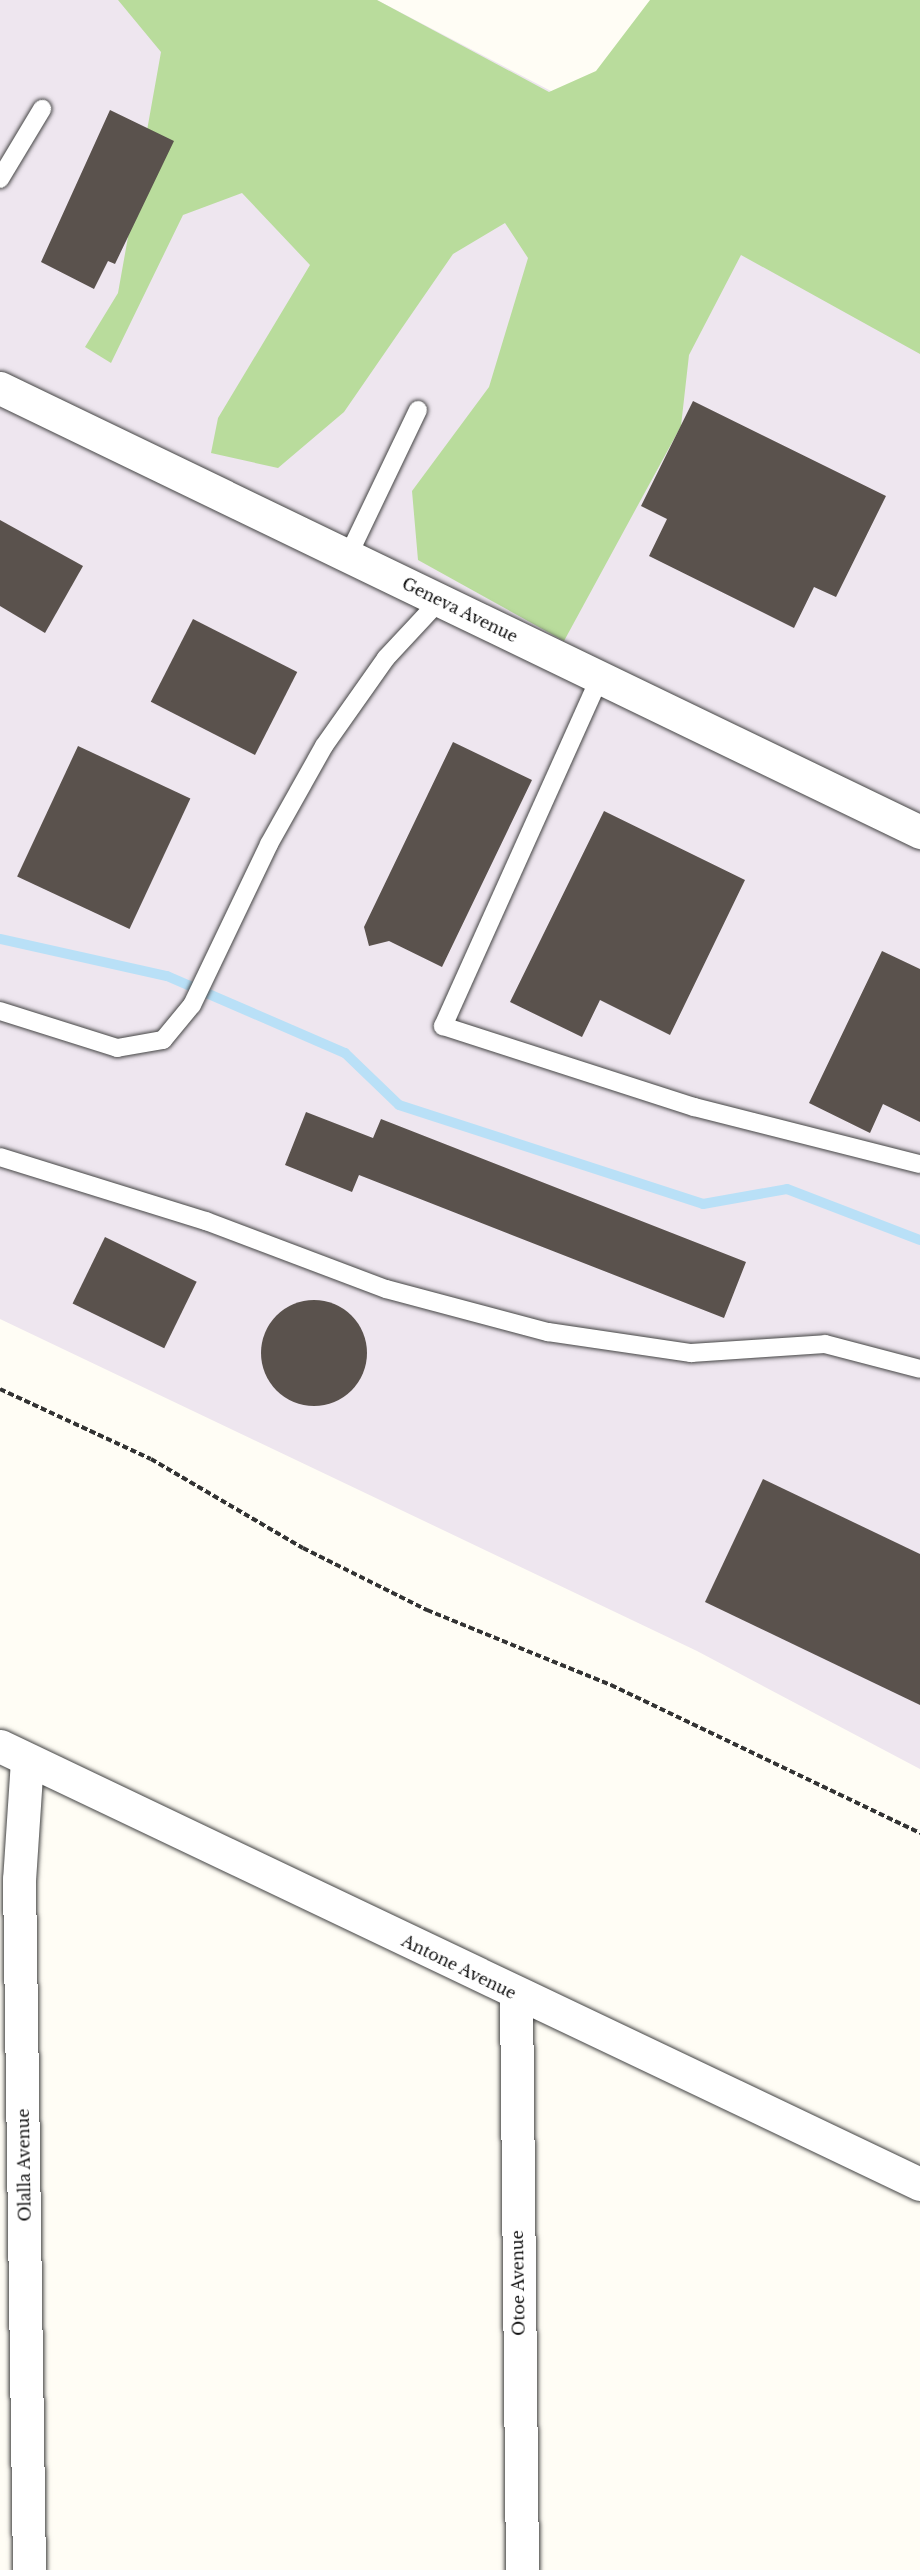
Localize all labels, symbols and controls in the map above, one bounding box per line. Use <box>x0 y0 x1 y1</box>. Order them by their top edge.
street label: Geneva Avenue <box>399 574 521 646</box>
street label: Antone Avenue <box>398 1931 520 2003</box>
street label: Olalla Avenue <box>13 2108 35 2222</box>
street label: Otoe Avenue <box>507 2230 529 2336</box>

